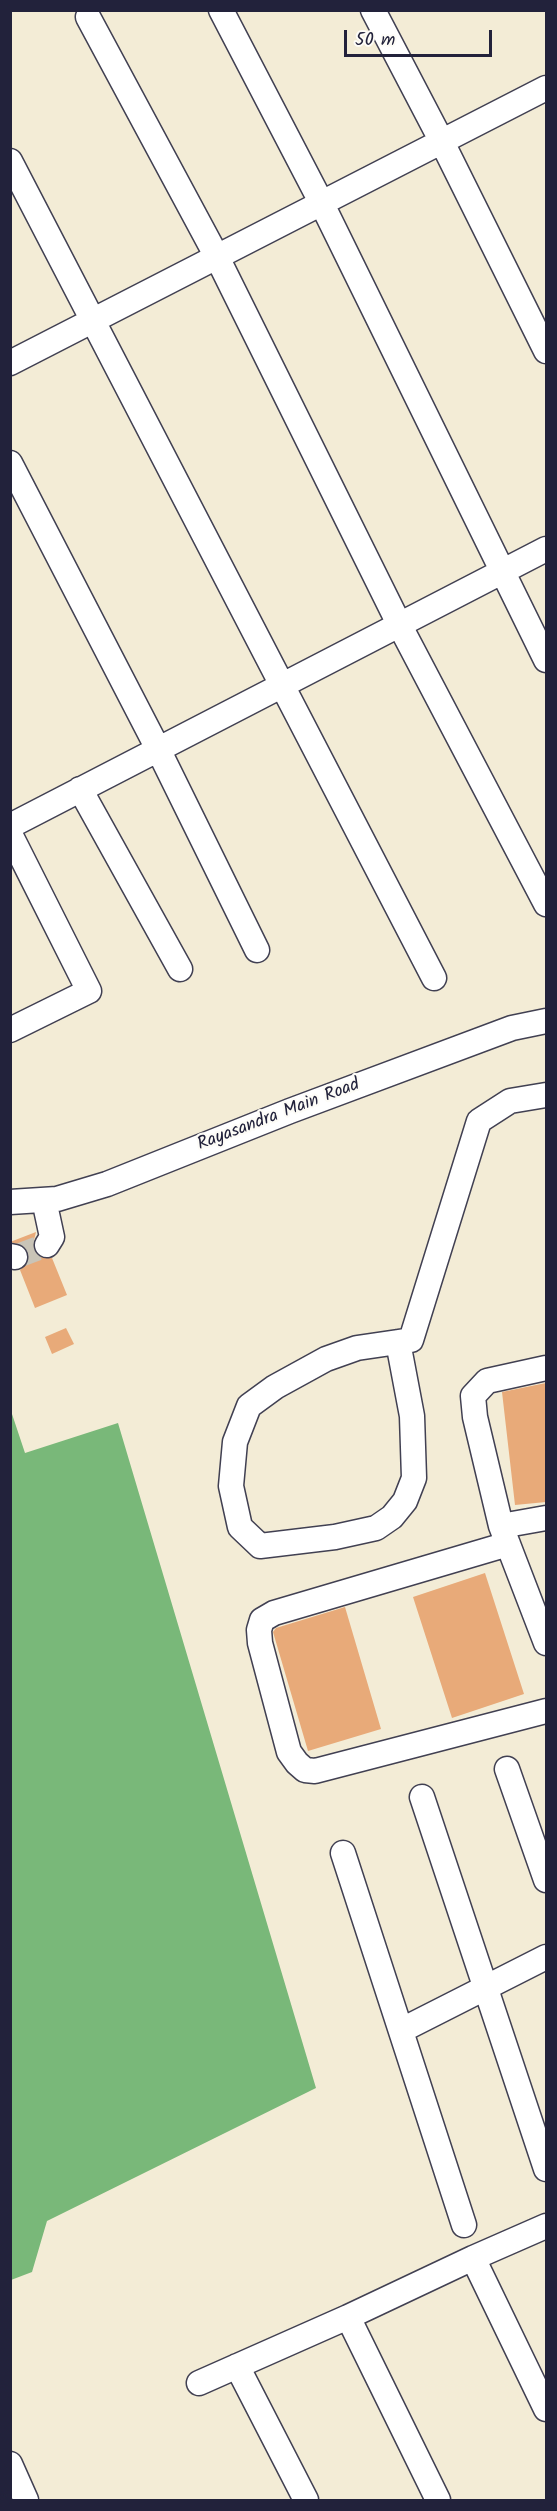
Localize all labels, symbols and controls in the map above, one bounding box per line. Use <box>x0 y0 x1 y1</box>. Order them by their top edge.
scale bar <box>347 18 496 56</box>
text: 50 m <box>355 26 395 55</box>
street label: Rayasandra Main Road <box>195 1075 363 1157</box>

